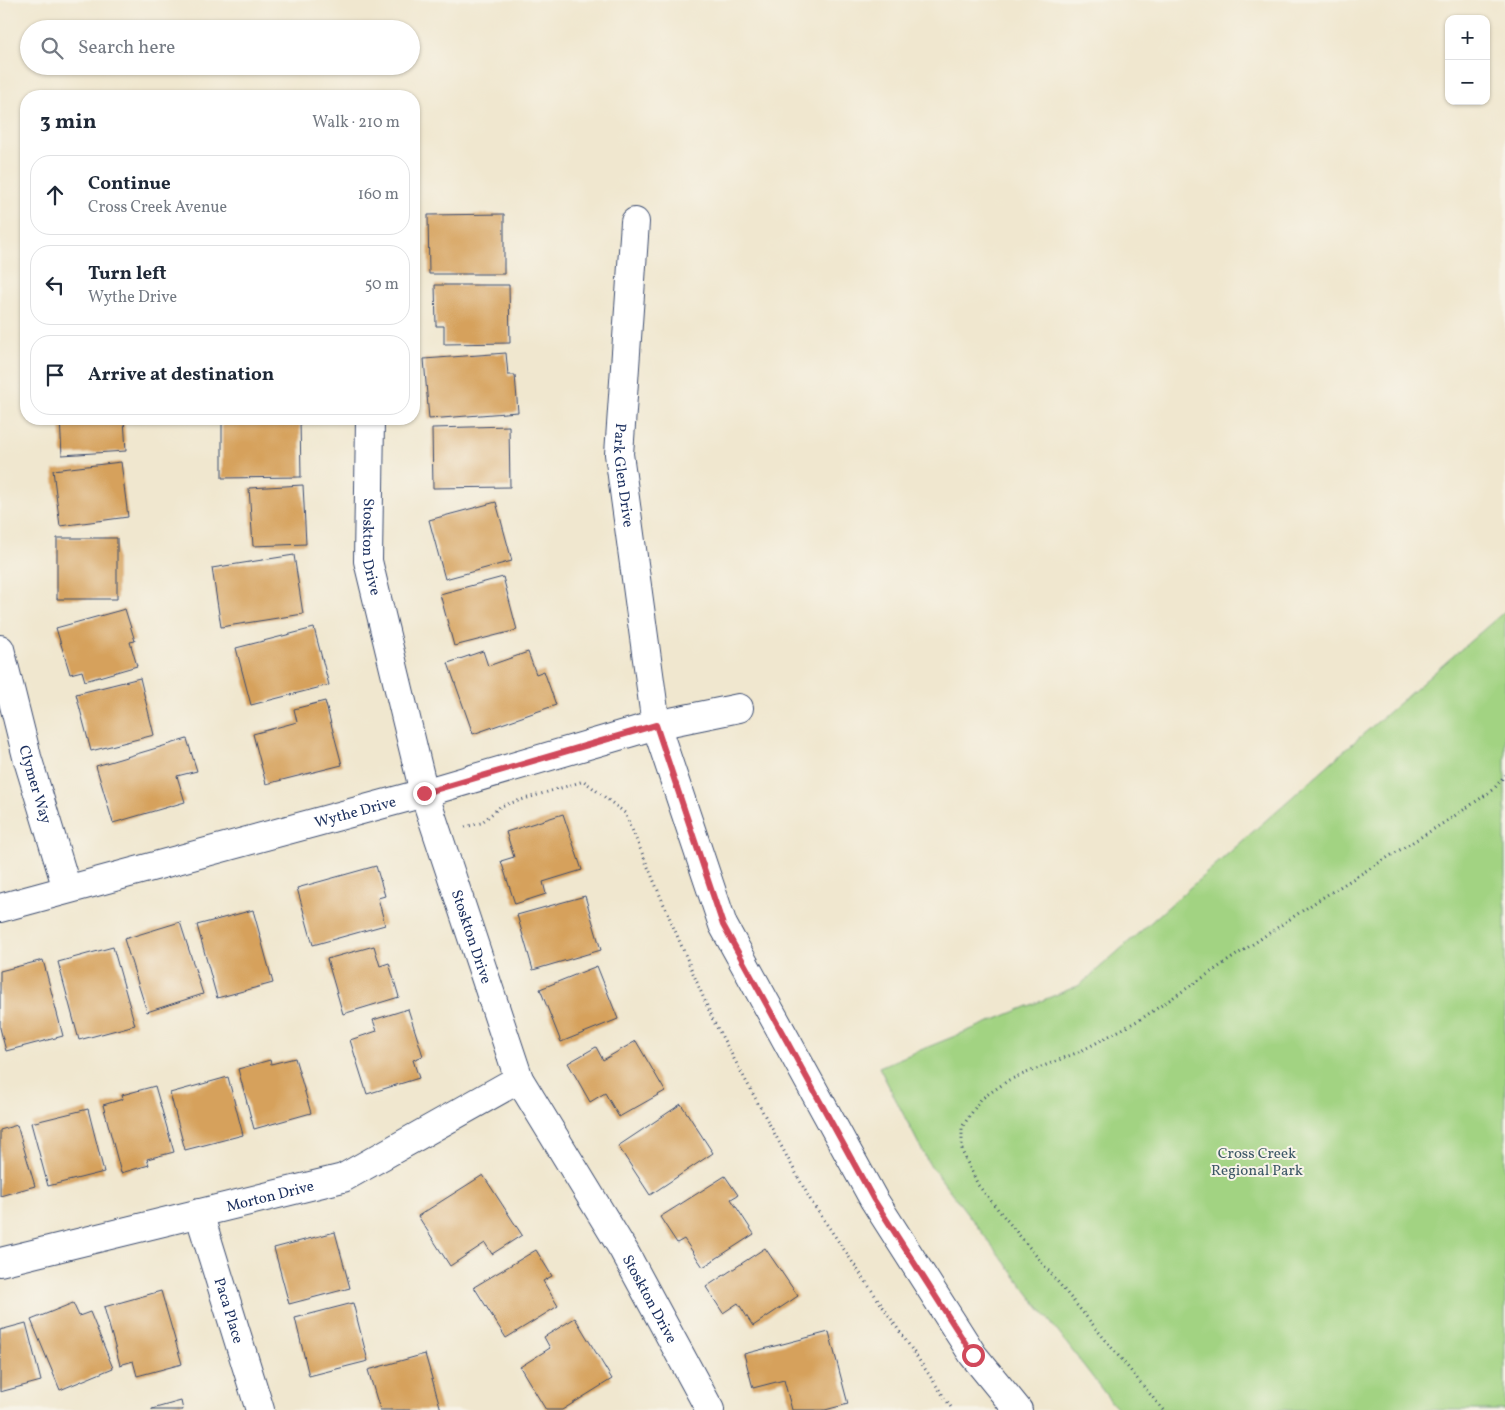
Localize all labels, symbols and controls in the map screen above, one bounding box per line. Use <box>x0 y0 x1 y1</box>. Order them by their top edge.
map controls <box>1445 15 1490 105</box>
button: + <box>1445 15 1490 60</box>
search box <box>20 20 420 75</box>
icon: search <box>38 34 66 62</box>
text: Search here <box>78 35 175 61</box>
button: − <box>1445 60 1490 105</box>
text: 3 min <box>40 108 96 137</box>
text: Walk · 210 m <box>312 112 400 134</box>
text: Continue <box>88 171 171 197</box>
icon: ahead <box>41 181 69 209</box>
text: 160 m <box>358 184 399 206</box>
text: Cross Creek Avenue <box>88 197 227 219</box>
text: Turn left <box>88 261 167 287</box>
icon: left <box>41 271 69 299</box>
text: 50 m <box>365 274 399 296</box>
text: Wythe Drive <box>88 287 177 309</box>
icon: arrive <box>41 361 69 389</box>
text: Arrive at destination <box>88 362 274 388</box>
street label: Park Glen Drive <box>607 422 638 529</box>
street label: Stoskton Drive <box>356 498 385 598</box>
street label: Clymer Way <box>13 743 56 827</box>
route end <box>413 782 436 805</box>
street label: Wythe Drive <box>312 792 399 834</box>
street label: Stoskton Drive <box>445 887 496 987</box>
park label: Cross Creek Regional Park <box>1211 1144 1303 1182</box>
street label: Morton Drive <box>224 1176 316 1218</box>
street label: Stoskton Drive <box>616 1252 681 1348</box>
street label: Paca Place <box>208 1275 248 1346</box>
route start <box>962 1344 985 1367</box>

